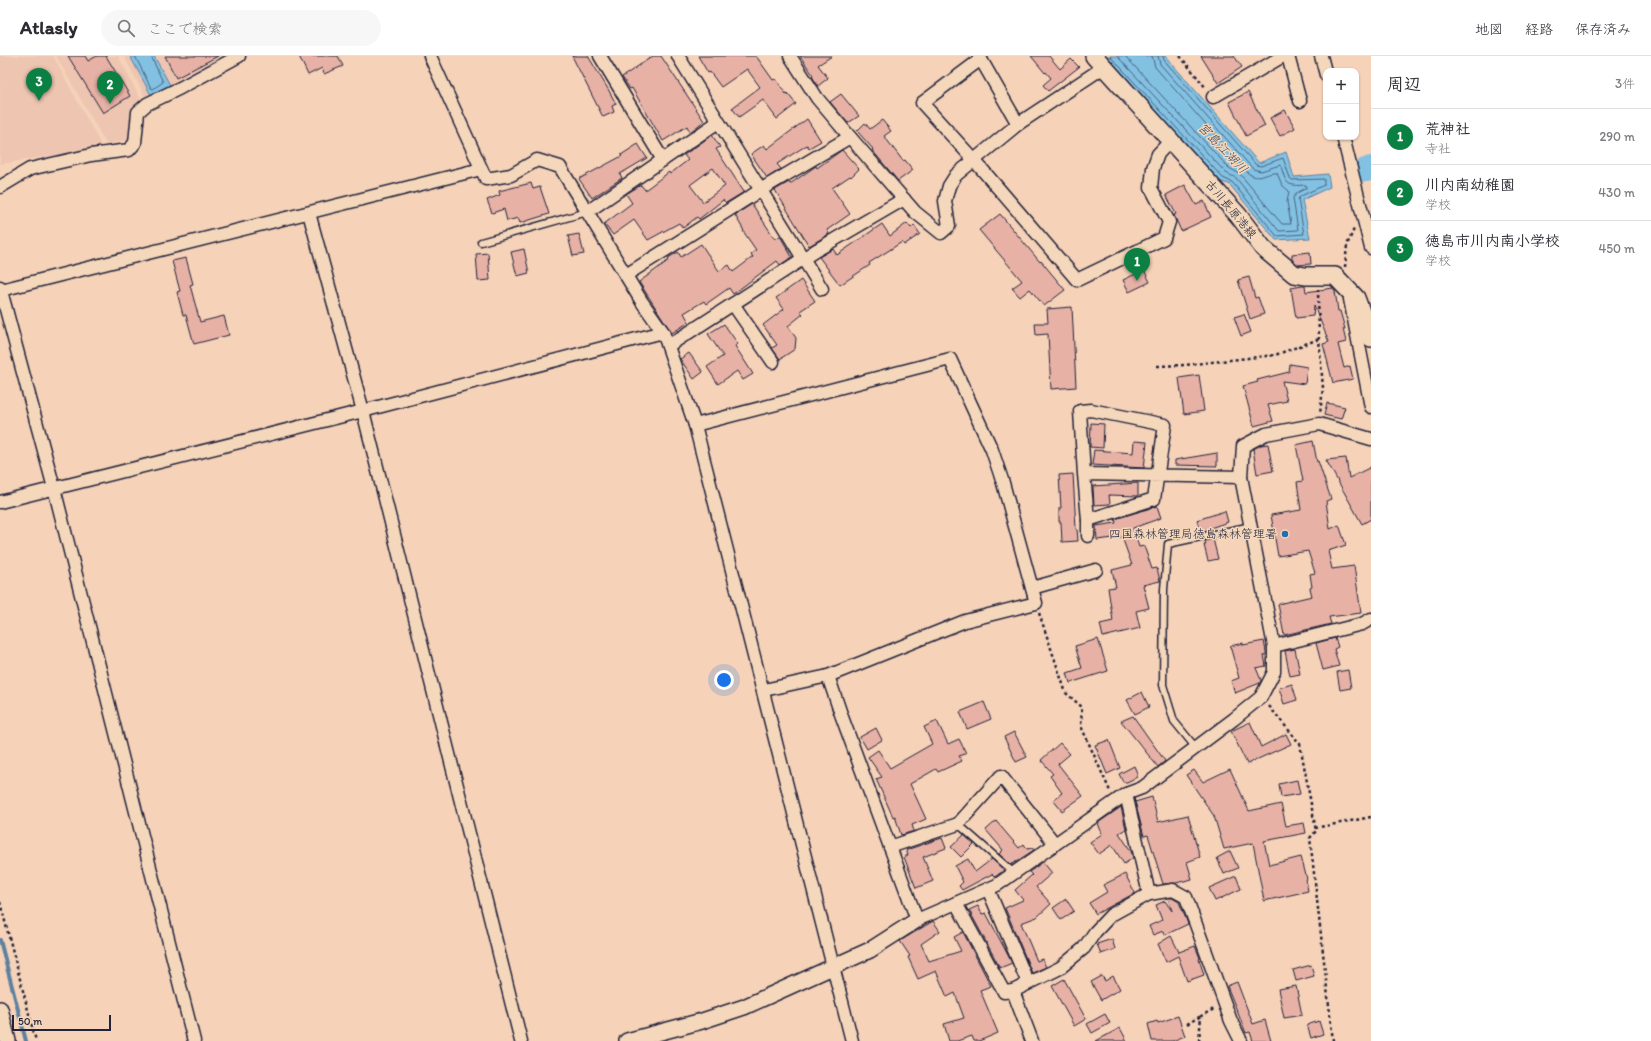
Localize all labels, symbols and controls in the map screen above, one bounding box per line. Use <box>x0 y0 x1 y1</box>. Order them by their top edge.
search box <box>101 10 381 46</box>
text: Atlasly <box>20 16 77 39</box>
icon: search <box>115 17 137 39</box>
text: ここで検索 <box>147 20 222 38</box>
text: 地図 <box>1475 21 1503 38</box>
text: 経路 <box>1525 21 1553 38</box>
text: 保存済み <box>1575 21 1631 38</box>
pin: 3 <box>26 68 52 101</box>
map controls <box>1323 68 1359 140</box>
button: + <box>1323 68 1359 104</box>
pin: 2 <box>97 71 123 104</box>
text: 周辺 <box>1387 74 1421 94</box>
text: 3件 <box>1615 76 1635 91</box>
button: − <box>1323 104 1359 140</box>
water label: 宮島江湖川 <box>1195 119 1251 177</box>
text: 荒神社 <box>1425 120 1470 138</box>
text: 1 <box>1397 129 1403 144</box>
text: 290 m <box>1599 129 1635 144</box>
text: 寺社 <box>1425 141 1451 156</box>
text: 川内南幼稚園 <box>1425 176 1515 194</box>
street label: 古川長原港線 <box>1202 177 1260 241</box>
text: 2 <box>1397 185 1403 200</box>
text: 430 m <box>1598 185 1635 200</box>
text: 学校 <box>1425 197 1451 212</box>
text: 徳島市川内南小学校 <box>1425 232 1560 250</box>
text: 3 <box>1396 241 1404 256</box>
text: 450 m <box>1598 241 1635 256</box>
pin: 1 <box>1124 248 1150 281</box>
text: 学校 <box>1425 253 1451 268</box>
place label: 四国森林管理局徳島森林管理署 <box>1109 527 1277 541</box>
marker: 四国森林管理局徳島森林管理署 <box>1280 529 1290 539</box>
your location <box>714 670 734 690</box>
scale bar <box>12 1013 111 1032</box>
text: 50 m <box>18 1015 42 1028</box>

